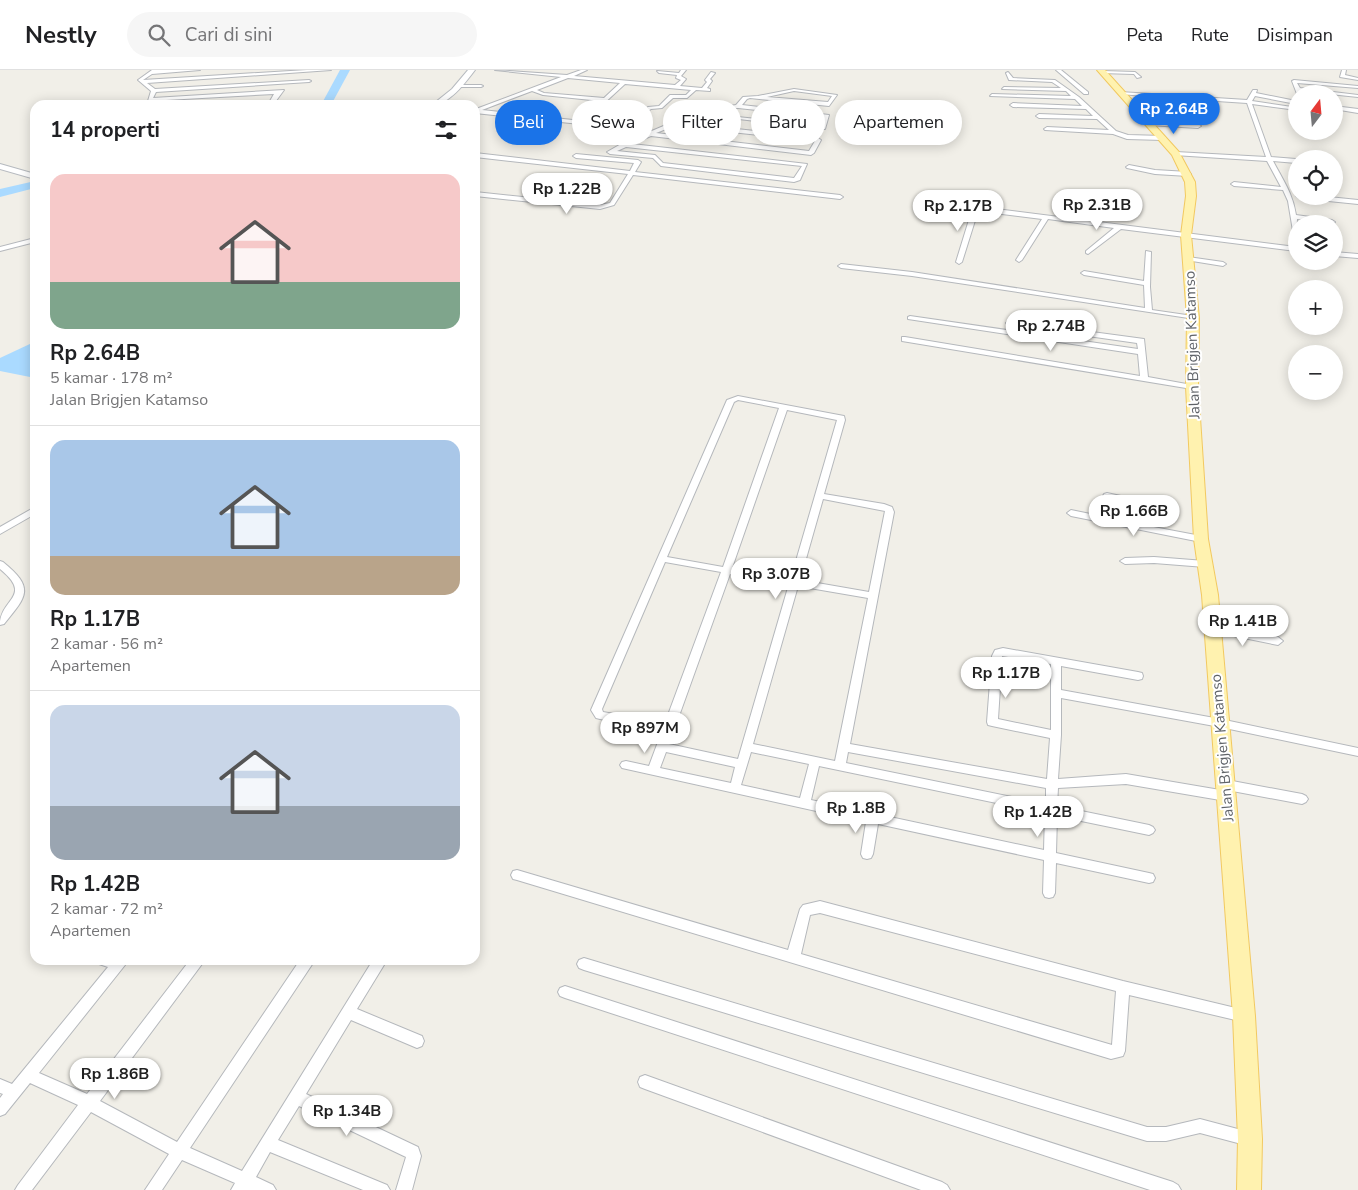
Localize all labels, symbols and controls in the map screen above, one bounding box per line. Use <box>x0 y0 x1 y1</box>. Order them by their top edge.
search box <box>127 12 477 57</box>
text: Nestly <box>25 19 97 51</box>
icon: search <box>145 21 173 49</box>
text: Cari di sini <box>185 22 273 48</box>
text: Peta <box>1127 23 1163 47</box>
text: Rute <box>1191 23 1229 47</box>
text: Disimpan <box>1257 23 1333 47</box>
north arrow <box>1288 85 1342 140</box>
map controls <box>1288 85 1343 400</box>
pin: Rp 2.64B <box>1122 92 1226 135</box>
text: Rp 2.64B <box>1140 98 1208 120</box>
chip: Beli <box>495 100 562 145</box>
chip: Sewa <box>572 100 653 145</box>
chip: Filter <box>663 100 741 145</box>
chip: Baru <box>751 100 825 145</box>
chip: Apartemen <box>835 100 962 145</box>
text: 14 properti <box>50 116 160 144</box>
icon: filters <box>432 116 460 144</box>
button: locate <box>1288 150 1343 205</box>
pin: Rp 1.22B <box>515 172 619 215</box>
text: Rp 1.22B <box>533 178 601 200</box>
pin: Rp 2.31B <box>1045 189 1149 231</box>
pin: Rp 2.17B <box>906 190 1010 232</box>
text: Rp 2.31B <box>1063 194 1131 216</box>
text: Rp 2.17B <box>924 195 992 217</box>
icon: home <box>210 207 300 297</box>
button: layers <box>1288 215 1343 270</box>
street label: Jalan Brigjen Katamso <box>1179 271 1205 420</box>
button: + <box>1288 280 1343 335</box>
pin: Rp 2.74B <box>999 310 1103 352</box>
text: Rp 2.74B <box>1017 315 1085 337</box>
text: Rp 2.64B <box>50 339 140 367</box>
button: − <box>1288 345 1343 400</box>
text: 5 kamar · 178 m² <box>50 367 173 389</box>
text: Jalan Brigjen Katamso <box>50 389 208 411</box>
icon: home <box>210 472 300 562</box>
pin: Rp 1.66B <box>1082 494 1186 537</box>
text: Rp 1.66B <box>1100 500 1168 522</box>
pin: Rp 3.07B <box>724 558 828 600</box>
text: Rp 3.07B <box>742 563 810 585</box>
pin: Rp 1.41B <box>1191 604 1295 647</box>
text: Rp 1.17B <box>50 605 140 633</box>
text: Rp 1.41B <box>1209 610 1277 632</box>
text: 2 kamar · 56 m² <box>50 633 163 655</box>
text: Apartemen <box>50 655 131 677</box>
pin: Rp 1.17B <box>954 656 1058 699</box>
text: Rp 1.17B <box>972 662 1040 684</box>
street label: Jalan Brigjen Katamso <box>1206 673 1239 824</box>
pin: Rp 897M <box>599 712 691 754</box>
text: Rp 897M <box>611 717 679 739</box>
icon: home <box>210 737 300 827</box>
pin: Rp 1.8B <box>810 792 902 834</box>
pin: Rp 1.42B <box>986 796 1090 838</box>
text: Rp 1.8B <box>826 797 886 819</box>
text: Rp 1.42B <box>1004 801 1072 823</box>
text: Rp 1.42B <box>50 870 140 898</box>
text: 2 kamar · 72 m² <box>50 898 163 920</box>
text: Apartemen <box>50 920 131 942</box>
pin: Rp 1.86B <box>63 1058 167 1100</box>
text: Rp 1.86B <box>81 1063 149 1085</box>
pin: Rp 1.34B <box>295 1094 399 1137</box>
text: Rp 1.34B <box>313 1100 381 1122</box>

